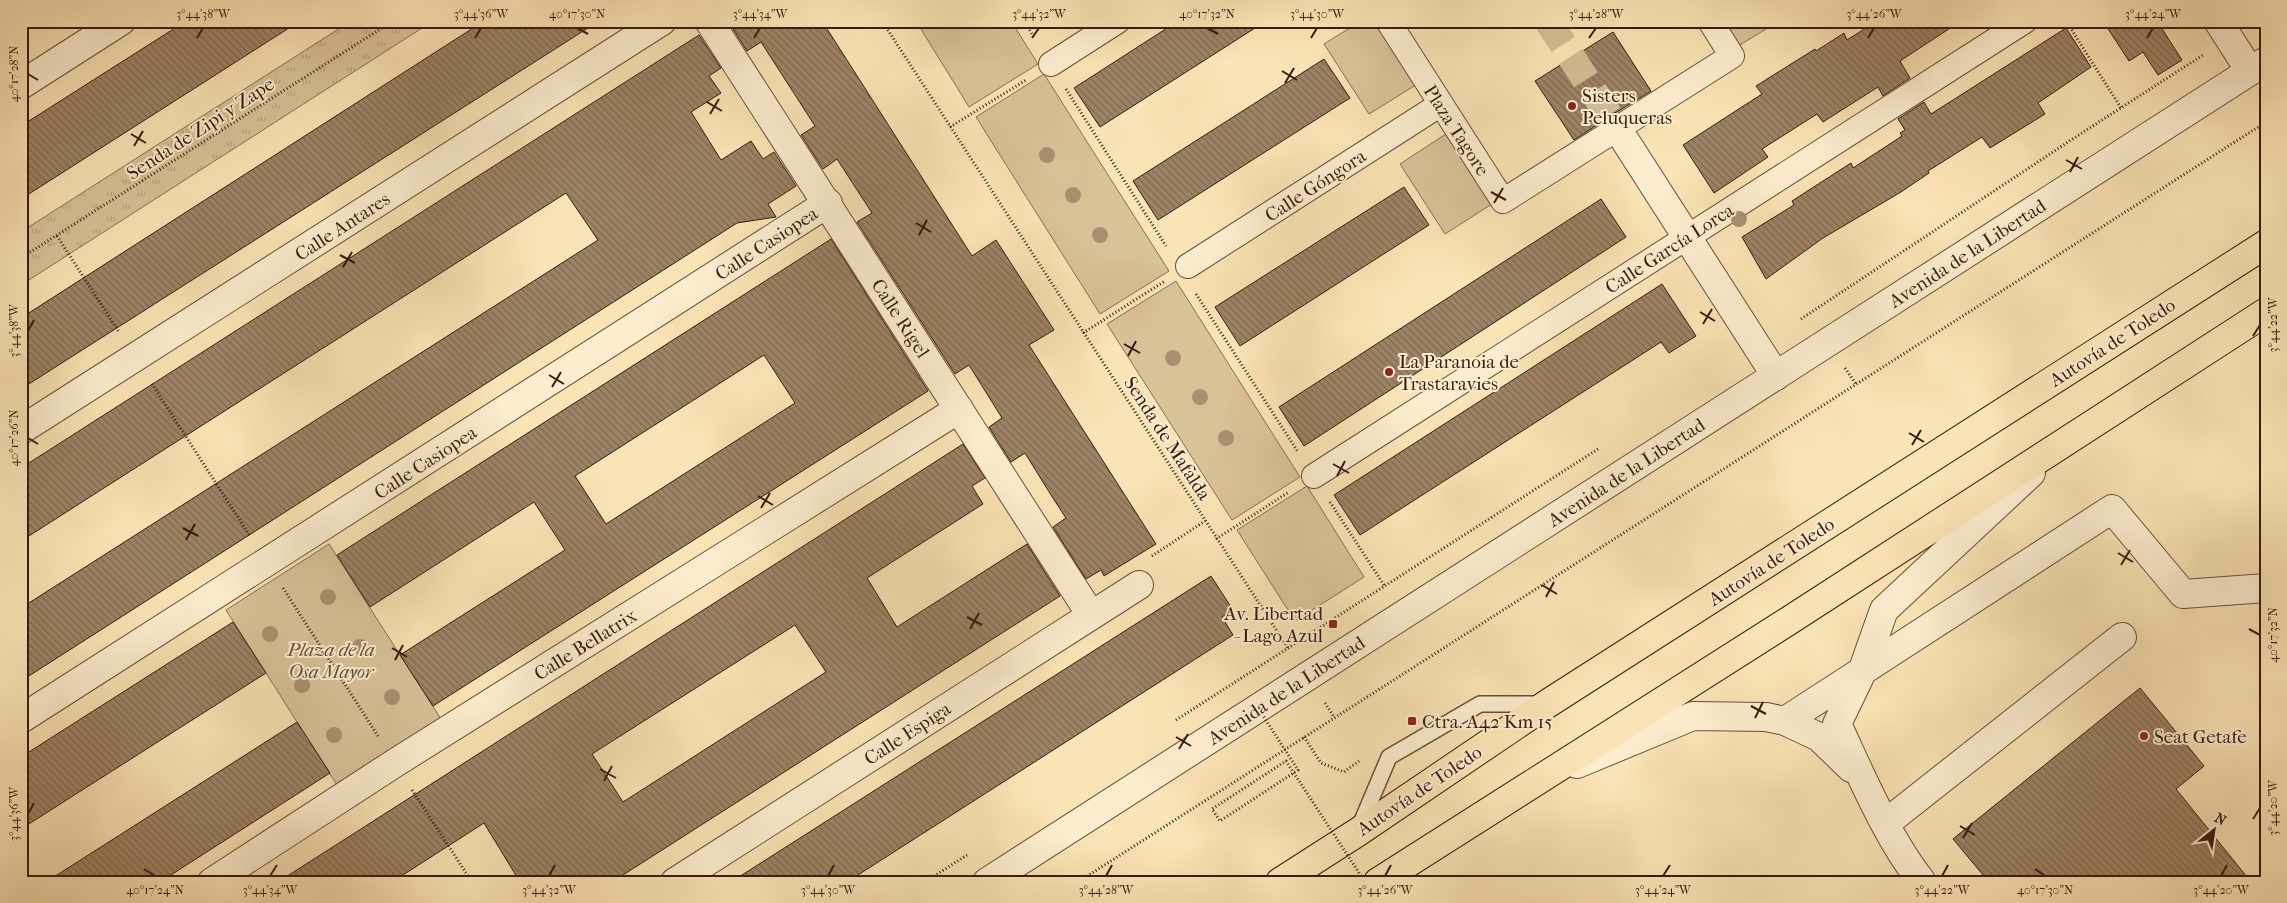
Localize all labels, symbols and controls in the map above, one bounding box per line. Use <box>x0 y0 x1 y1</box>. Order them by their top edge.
text: 3°44'38"W <box>176 7 231 21</box>
text: 3°44'36"W <box>454 7 509 21</box>
text: 40°17'30"N <box>549 7 605 21</box>
text: 3°44'34"W <box>733 7 789 21</box>
text: 3°44'32"W <box>1012 7 1067 21</box>
text: 40°17'32"N <box>1179 7 1235 21</box>
text: 3°44'30"W <box>1290 7 1345 21</box>
text: 3°44'28"W <box>1569 7 1625 21</box>
text: 3°44'26"W <box>1846 7 1903 21</box>
text: 3°44'24"W <box>2125 7 2182 21</box>
text: 40°17'28"N <box>7 46 21 102</box>
street label: Senda de Zipi y Zape <box>123 73 278 185</box>
street label: Plaza Tagore <box>1419 81 1494 180</box>
place label: Sisters Peluqueras <box>1582 85 1672 129</box>
marker: Sisters Peluqueras <box>1566 100 1578 112</box>
street label: Calle Góngora <box>1261 145 1370 227</box>
street label: Calle Antares <box>291 188 394 266</box>
street label: Avenida de la Libertad <box>1884 195 2051 313</box>
street label: Calle García Lorca <box>1601 199 1738 299</box>
street label: Calle Casiopea <box>711 202 822 285</box>
street label: Calle Rigel <box>867 275 934 362</box>
street label: Autovía de Toledo <box>2045 294 2180 392</box>
text: 3°44'22"W <box>2266 296 2280 352</box>
text: 3°44'38"W <box>7 303 21 358</box>
place label: La Paranoia de Trastaravies <box>1399 351 1519 395</box>
marker: La Paranoia de Trastaravies <box>1383 366 1395 378</box>
street label: Senda de Mafalda <box>1119 373 1215 505</box>
text: 40°17'26"N <box>7 409 21 467</box>
street label: Avenida de la Libertad <box>1543 414 1710 532</box>
street label: Calle Casiopea <box>370 421 481 504</box>
street label: Autovía de Toledo <box>1704 513 1839 611</box>
place label: Av. Libertad - Lago Azul <box>1223 603 1324 647</box>
street label: Calle Bellatrix <box>530 605 641 685</box>
text: 40°17'32"N <box>2266 607 2280 663</box>
marker: Av. Libertad - Lago Azul <box>1327 618 1339 630</box>
street label: Avenida de la Libertad <box>1203 632 1370 750</box>
park label: Plaza de la Osa Mayor <box>286 639 375 683</box>
street label: Calle Espiga <box>860 698 955 770</box>
place label: Ctra. A42 Km 15 <box>1422 711 1552 733</box>
marker: Ctra. A42 Km 15 <box>1406 715 1418 727</box>
place label: Seat Getafe <box>2154 726 2247 748</box>
marker: Seat Getafe <box>2138 730 2150 742</box>
street label: Autovía de Toledo <box>1352 741 1486 841</box>
text: 3°44'20"W <box>2266 779 2280 836</box>
text: 3°44'36"W <box>7 786 21 841</box>
north arrow <box>2190 806 2240 856</box>
text: N <box>2211 809 2229 829</box>
text: 40°17'24"N <box>126 883 184 897</box>
text: 3°44'34"W <box>243 883 299 897</box>
text: 3°44'32"W <box>522 883 577 897</box>
text: 3°44'30"W <box>801 883 856 897</box>
text: 3°44'28"W <box>1079 883 1135 897</box>
text: 3°44'26"W <box>1357 883 1414 897</box>
text: 3°44'24"W <box>1635 883 1692 897</box>
text: 3°44'22"W <box>1915 883 1971 897</box>
text: 40°17'30"N <box>2017 883 2073 897</box>
text: 3°44'20"W <box>2193 883 2250 897</box>

